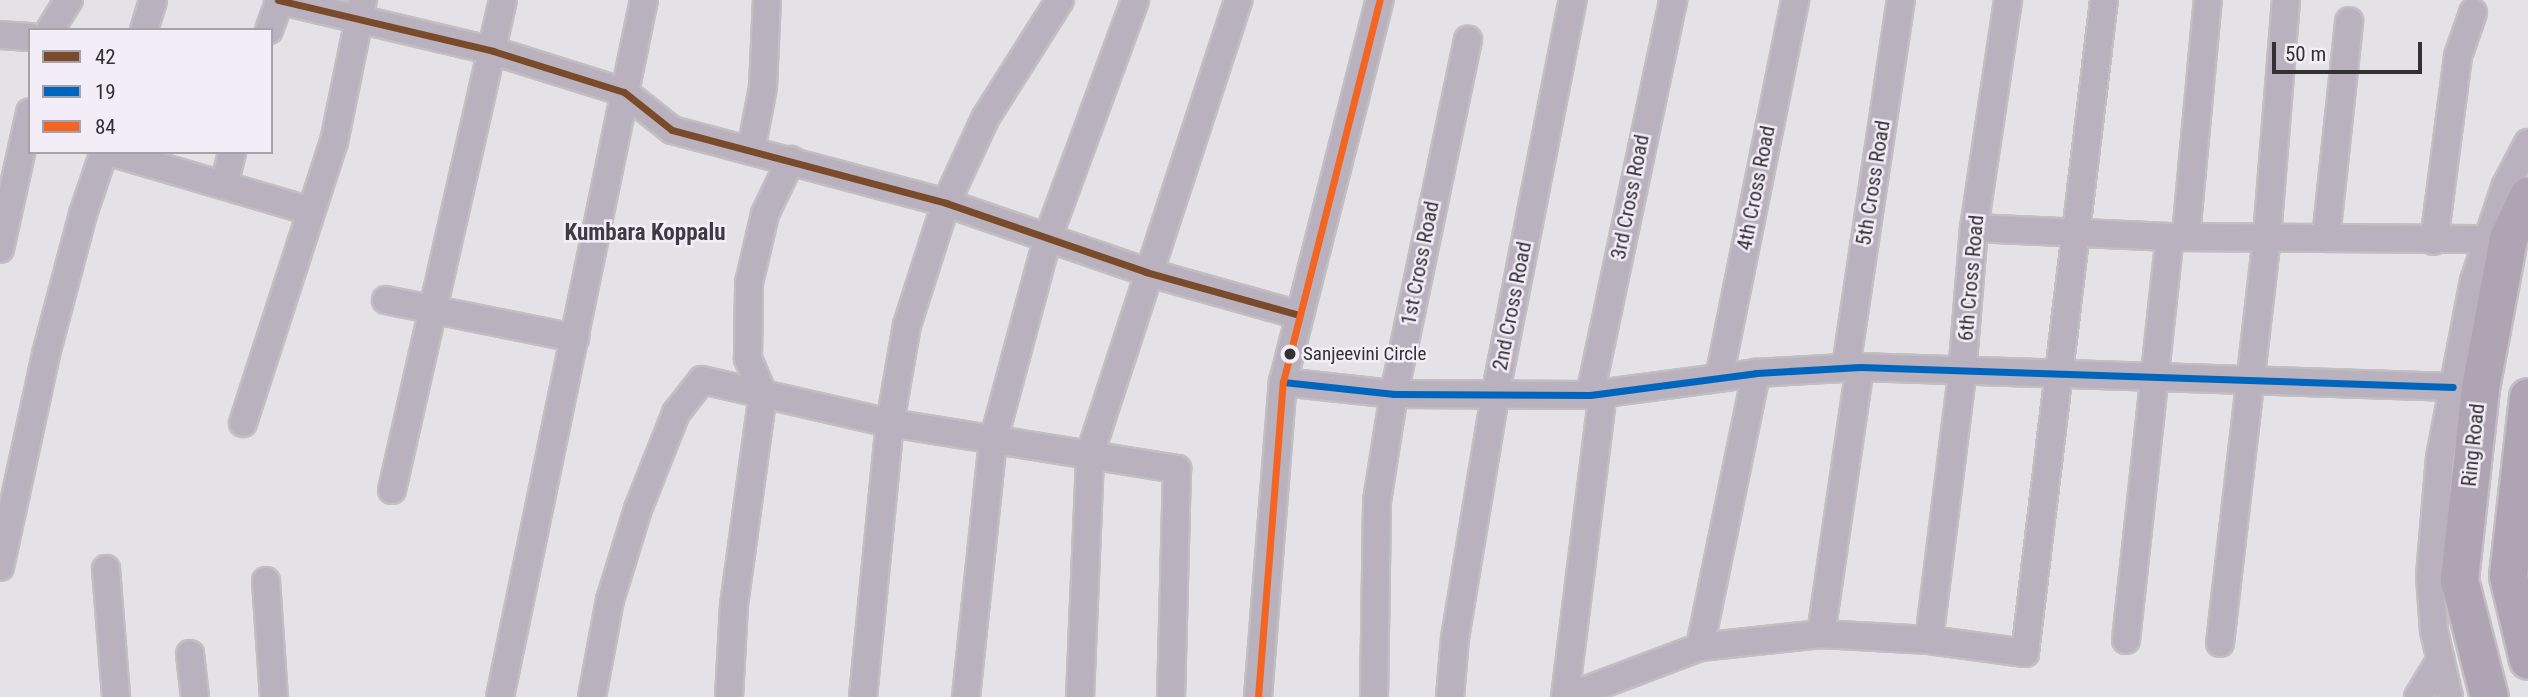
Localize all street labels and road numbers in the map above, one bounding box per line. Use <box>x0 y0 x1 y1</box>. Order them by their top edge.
street label: 5th Cross Road <box>1851 119 1895 247</box>
street label: 4th Cross Road <box>1732 124 1780 252</box>
street label: 3rd Cross Road <box>1606 132 1654 262</box>
street label: 1st Cross Road <box>1396 199 1444 327</box>
street label: 6th Cross Road <box>1953 214 1989 342</box>
street label: 2nd Cross Road <box>1487 240 1537 372</box>
street label: Ring Road <box>2456 402 2490 488</box>

